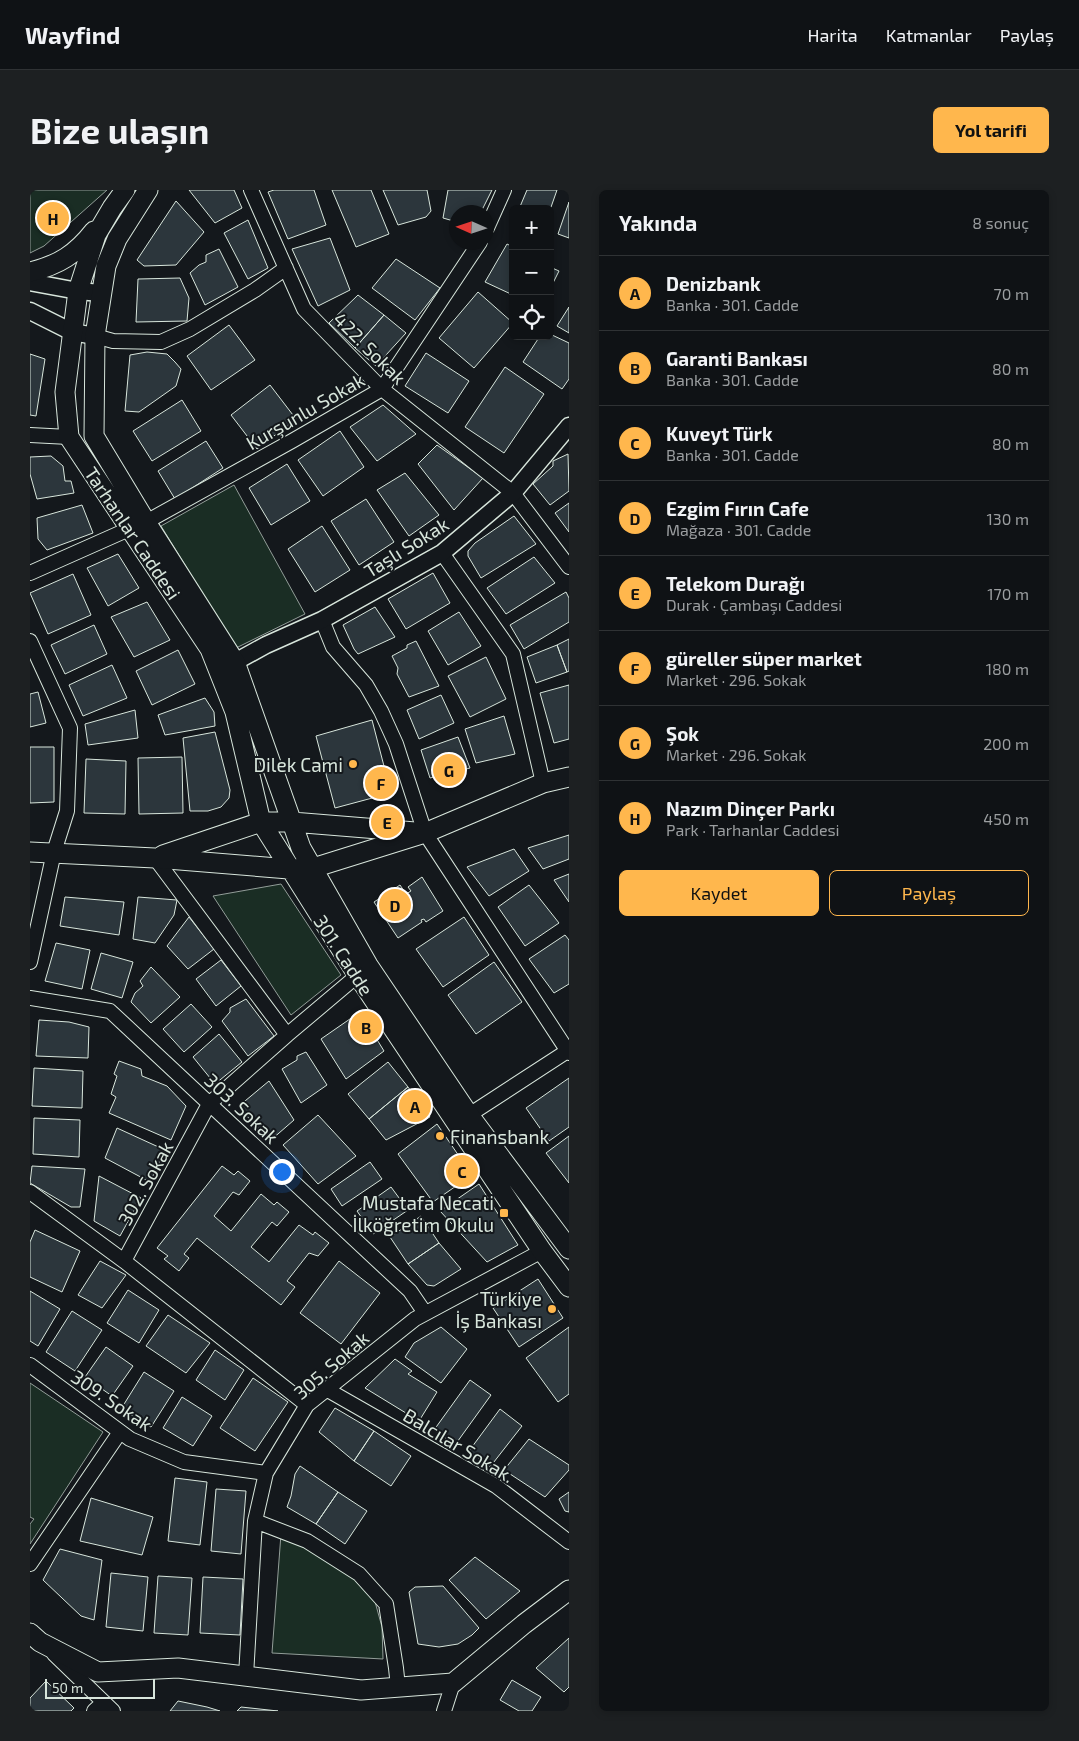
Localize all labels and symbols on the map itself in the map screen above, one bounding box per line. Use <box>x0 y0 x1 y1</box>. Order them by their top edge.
pin: H <box>37 199 69 237</box>
north arrow <box>449 205 494 250</box>
street label: 422. Sokak <box>329 307 411 389</box>
street label: Kurşunlu Sokak <box>242 368 369 455</box>
street label: Tarhanlar Caddesi <box>80 462 186 604</box>
street label: Taşlı Sokak <box>360 512 453 583</box>
pin: G <box>433 751 465 789</box>
place label: Dilek Cami <box>253 753 343 776</box>
marker: Dilek Cami <box>347 758 359 770</box>
pin: F <box>365 764 397 802</box>
pin: E <box>371 803 403 841</box>
pin: D <box>379 886 411 924</box>
street label: 301. Cadde <box>309 910 379 1000</box>
pin: B <box>350 1008 382 1046</box>
street label: 303. Sokak <box>200 1068 284 1148</box>
pin: A <box>399 1087 431 1125</box>
place label: Finansbank <box>450 1125 549 1148</box>
marker: Finansbank <box>434 1130 446 1142</box>
street label: 302. Sokak <box>113 1137 178 1229</box>
pin: C <box>446 1152 478 1190</box>
your location <box>269 1159 295 1185</box>
place label: Mustafa Necati İlköğretim Okulu <box>353 1191 494 1236</box>
marker: Mustafa Necati İlköğretim Okulu <box>498 1207 510 1219</box>
place label: Türkiye İş Bankası <box>455 1287 542 1333</box>
marker: Türkiye İş Bankası <box>546 1303 558 1315</box>
street label: 305. Sokak <box>289 1326 374 1404</box>
street label: 309. Sokak <box>67 1365 157 1436</box>
street label: Balcılar Sokak. <box>400 1403 518 1487</box>
scale bar <box>45 1676 155 1699</box>

